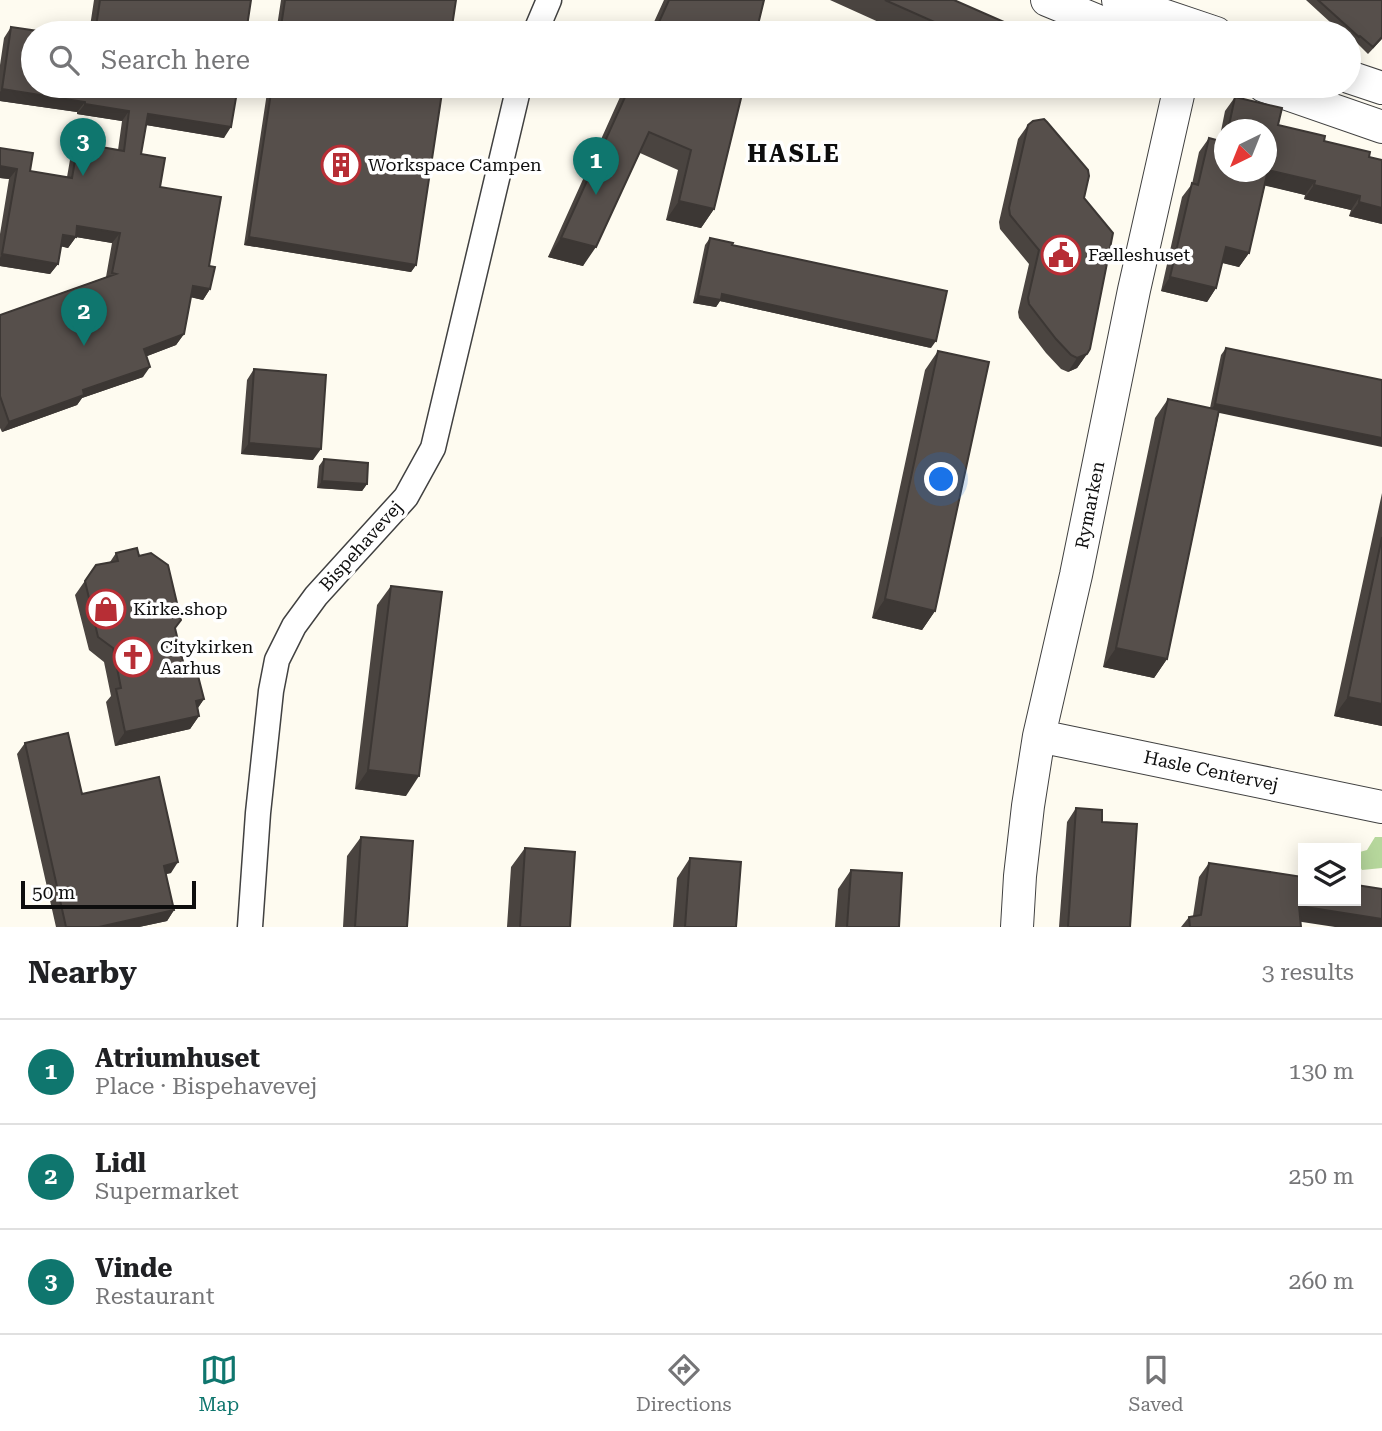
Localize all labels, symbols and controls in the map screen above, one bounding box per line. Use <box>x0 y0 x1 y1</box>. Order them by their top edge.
search box <box>21 21 1361 98</box>
icon: search <box>45 41 83 79</box>
text: Search here <box>101 45 250 75</box>
pin: 3 <box>60 118 106 176</box>
north arrow <box>1214 119 1277 182</box>
pin: 1 <box>573 137 619 195</box>
district label: HASLE <box>747 140 841 168</box>
building icon: Workspace Campen <box>320 144 362 186</box>
place label: Workspace Campen <box>368 154 542 175</box>
public building icon: Fælleshuset <box>1040 234 1082 276</box>
place label: Fælleshuset <box>1088 244 1190 265</box>
pin: 2 <box>61 288 107 346</box>
street label: Rymarken <box>1071 459 1108 550</box>
your location <box>924 462 958 496</box>
street label: Bispehavevej <box>315 496 407 595</box>
shop icon: Kirke.shop <box>85 588 127 630</box>
place label: Kirke.shop <box>133 598 227 619</box>
church icon: Citykirken Aarhus <box>112 636 154 678</box>
place label: Citykirken Aarhus <box>160 636 254 678</box>
street label: Hasle Centervej <box>1142 746 1280 795</box>
map controls <box>1298 843 1361 906</box>
button: layers <box>1298 843 1361 906</box>
scale bar <box>21 878 196 910</box>
text: 50 m <box>32 881 75 904</box>
text: Nearby <box>28 955 137 990</box>
text: 3 results <box>1262 959 1354 986</box>
text: Atriumhuset <box>95 1043 260 1073</box>
text: 1 <box>45 1058 57 1085</box>
text: 130 m <box>1289 1058 1354 1085</box>
text: Place · Bispehavevej <box>95 1073 317 1100</box>
text: Lidl <box>95 1148 146 1178</box>
text: 2 <box>45 1163 57 1190</box>
text: 250 m <box>1289 1163 1354 1190</box>
text: Supermarket <box>95 1178 239 1205</box>
text: Vinde <box>95 1253 173 1283</box>
text: 3 <box>45 1268 57 1295</box>
text: 260 m <box>1289 1268 1354 1295</box>
text: Restaurant <box>95 1283 214 1310</box>
tab: Map <box>198 1351 239 1416</box>
tab: Directions <box>636 1351 732 1416</box>
tab: Saved <box>1128 1351 1184 1416</box>

